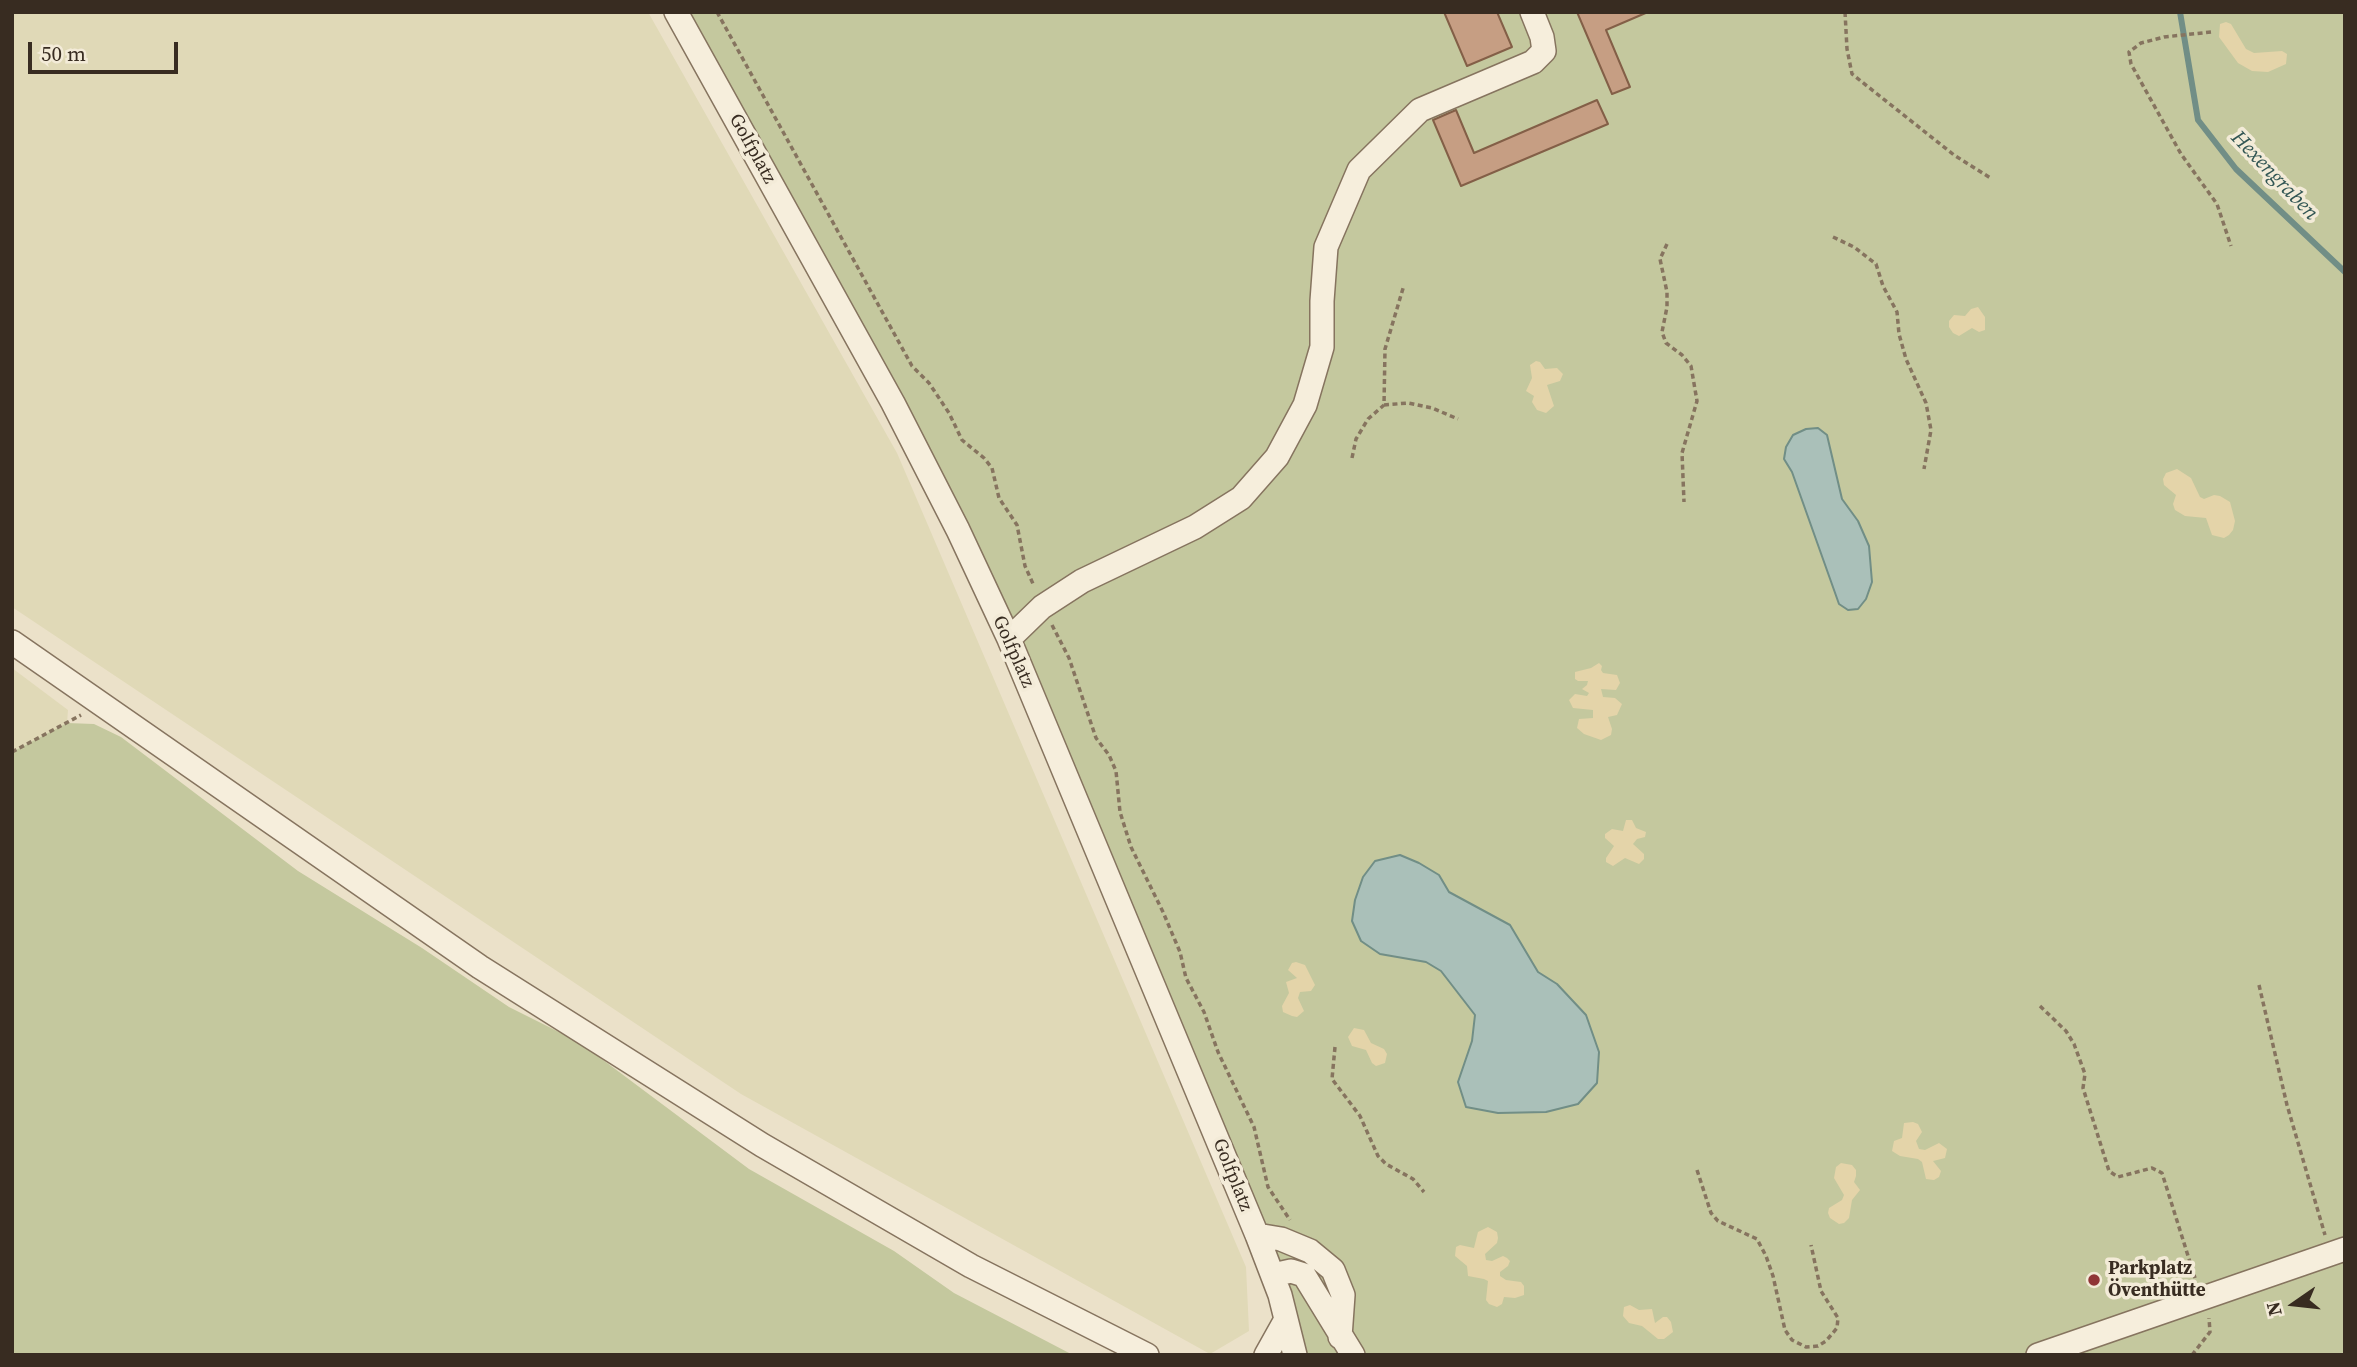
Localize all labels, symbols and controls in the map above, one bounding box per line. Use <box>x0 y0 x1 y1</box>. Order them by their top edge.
scale bar <box>32 28 182 72</box>
text: 50 m <box>41 39 86 68</box>
street label: Golfplatz <box>723 110 781 188</box>
water label: Hexengraben <box>2225 126 2323 226</box>
street label: Golfplatz <box>987 612 1039 692</box>
street label: Golfplatz <box>1207 1135 1257 1215</box>
place label: Parkplatz Öventhütte <box>2108 1258 2206 1302</box>
north arrow <box>2259 1269 2329 1339</box>
marker: Parkplatz Öventhütte <box>2086 1272 2102 1288</box>
text: N <box>2259 1299 2288 1319</box>

